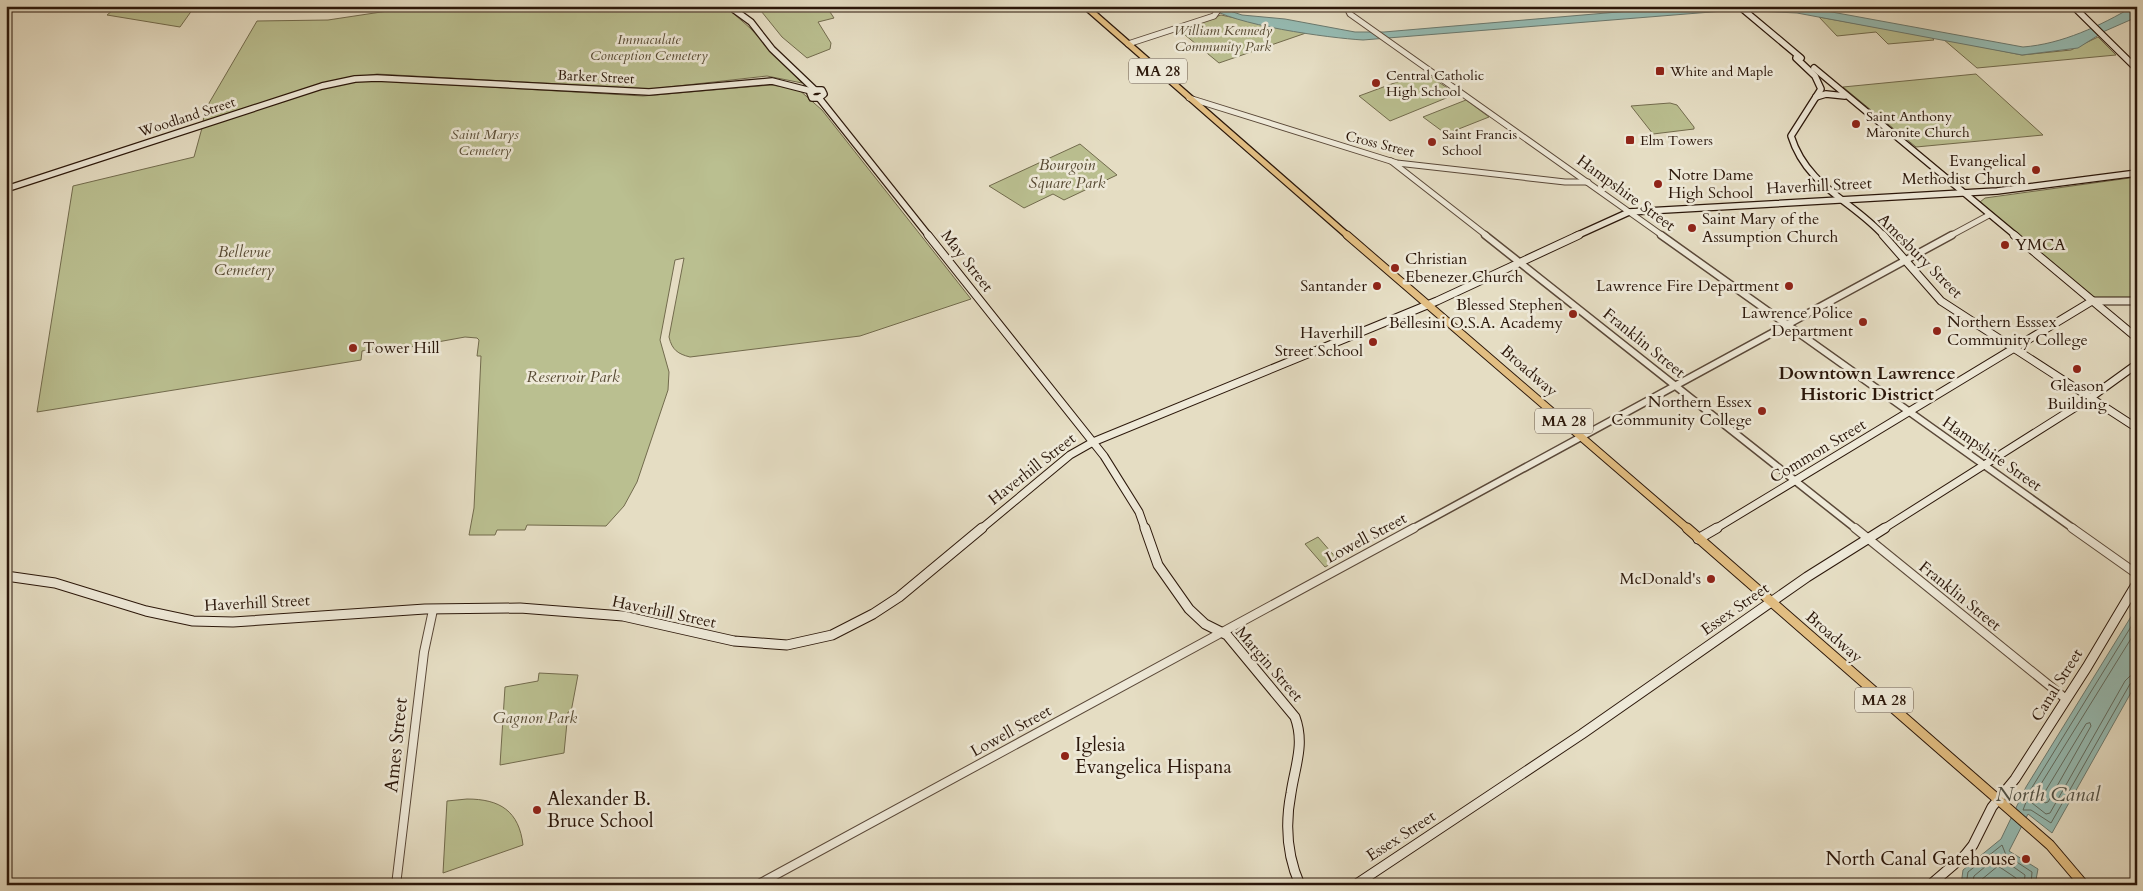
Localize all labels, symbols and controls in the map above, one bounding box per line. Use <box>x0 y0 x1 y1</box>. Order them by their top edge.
park label: William Kennedy Community Park <box>1174 21 1273 56</box>
park label: Immaculate Conception Cemetery <box>590 30 708 65</box>
road number: MA 28 <box>1129 58 1187 84</box>
place label: White and Maple <box>1669 62 1773 81</box>
street label: Barker Street <box>557 65 636 89</box>
marker: White and Maple <box>1654 65 1666 77</box>
place label: Central Catholic High School <box>1386 66 1484 101</box>
marker: Central Catholic High School <box>1370 77 1382 89</box>
street label: Woodland Street <box>135 92 238 142</box>
place label: Saint Anthony Maronite Church <box>1866 107 1970 142</box>
marker: Saint Anthony Maronite Church <box>1850 118 1862 130</box>
park label: Saint Marys Cemetery <box>451 125 519 160</box>
place label: Saint Francis School <box>1442 125 1518 160</box>
street label: Cross Street <box>1344 126 1417 162</box>
place label: Elm Towers <box>1640 131 1713 150</box>
marker: Elm Towers <box>1624 134 1636 146</box>
marker: Saint Francis School <box>1426 136 1438 148</box>
street label: Hampshire Street <box>1572 150 1680 236</box>
place label: Evangelical Methodist Church <box>1902 150 2026 190</box>
park label: Bourgoin Square Park <box>1029 154 1105 194</box>
place label: Notre Dame High School <box>1668 164 1753 204</box>
marker: Evangelical Methodist Church <box>2030 164 2042 176</box>
street label: Haverhill Street <box>1766 172 1872 200</box>
marker: Notre Dame High School <box>1652 178 1664 190</box>
place label: Saint Mary of the Assumption Church <box>1702 208 1838 248</box>
street label: Amesbury Street <box>1873 209 1967 303</box>
marker: Saint Mary of the Assumption Church <box>1686 222 1698 234</box>
street label: May Street <box>936 225 998 297</box>
place label: YMCA <box>2015 234 2066 256</box>
marker: YMCA <box>1999 239 2011 251</box>
park label: Bellevue Cemetery <box>214 241 274 281</box>
place label: Christian Ebenezer Church <box>1405 248 1524 288</box>
marker: Christian Ebenezer Church <box>1389 262 1401 274</box>
place label: Santander <box>1300 275 1367 297</box>
place label: Lawrence Fire Department <box>1596 275 1779 297</box>
marker: Santander <box>1371 280 1383 292</box>
marker: Lawrence Fire Department <box>1783 280 1795 292</box>
place label: Blessed Stephen Bellesini O.S.A. Academy <box>1389 294 1564 334</box>
place label: Lawrence Police Department <box>1741 302 1853 342</box>
street label: Franklin Street <box>1598 303 1690 383</box>
marker: Blessed Stephen Bellesini O.S.A. Academy <box>1567 308 1579 320</box>
place label: Northern Esssex Community College <box>1947 311 2088 351</box>
marker: Lawrence Police Department <box>1857 316 1869 328</box>
place label: Haverhill Street School <box>1275 322 1363 362</box>
marker: Northern Esssex Community College <box>1931 325 1943 337</box>
marker: Haverhill Street School <box>1367 336 1379 348</box>
place label: Tower Hill <box>363 337 440 359</box>
street label: Broadway <box>1496 340 1563 402</box>
marker: Tower Hill <box>347 342 359 354</box>
district label: Downtown Lawrence Historic District <box>1778 361 1956 407</box>
marker: Gleason Building <box>2071 363 2083 375</box>
park label: Reservoir Park <box>526 366 620 388</box>
place label: Gleason Building <box>2047 375 2107 415</box>
place label: Northern Essex Community College <box>1611 391 1752 431</box>
marker: Northern Essex Community College <box>1756 405 1768 417</box>
road number: MA 28 <box>1535 408 1593 434</box>
street label: Hampshire Street <box>1938 411 2046 497</box>
street label: Common Street <box>1766 414 1870 488</box>
street label: Haverhill Street <box>984 428 1080 510</box>
street label: Lowell Street <box>1321 507 1411 569</box>
street label: Franklin Street <box>1914 556 2006 636</box>
place label: McDonald's <box>1619 568 1701 590</box>
marker: McDonald's <box>1705 573 1717 585</box>
street label: Essex Street <box>1697 577 1773 641</box>
street label: Haverhill Street <box>204 589 310 617</box>
street label: Haverhill Street <box>610 590 718 634</box>
street label: Broadway <box>1801 606 1868 668</box>
street label: Margin Street <box>1230 622 1308 706</box>
street label: Canal Street <box>2026 644 2088 726</box>
road number: MA 28 <box>1855 688 1913 712</box>
street label: Ames Street <box>378 696 414 794</box>
street label: Lowell Street <box>967 700 1055 762</box>
park label: Gagnon Park <box>493 707 577 729</box>
place label: Iglesia Evangelica Hispana <box>1075 732 1232 780</box>
marker: Iglesia Evangelica Hispana <box>1059 750 1071 762</box>
water label: North Canal <box>1996 780 2102 809</box>
place label: Alexander B. Bruce School <box>547 786 654 834</box>
marker: Alexander B. Bruce School <box>531 804 543 816</box>
street label: Essex Street <box>1362 805 1440 867</box>
place label: North Canal Gatehouse <box>1825 846 2016 872</box>
marker: North Canal Gatehouse <box>2020 853 2032 865</box>

